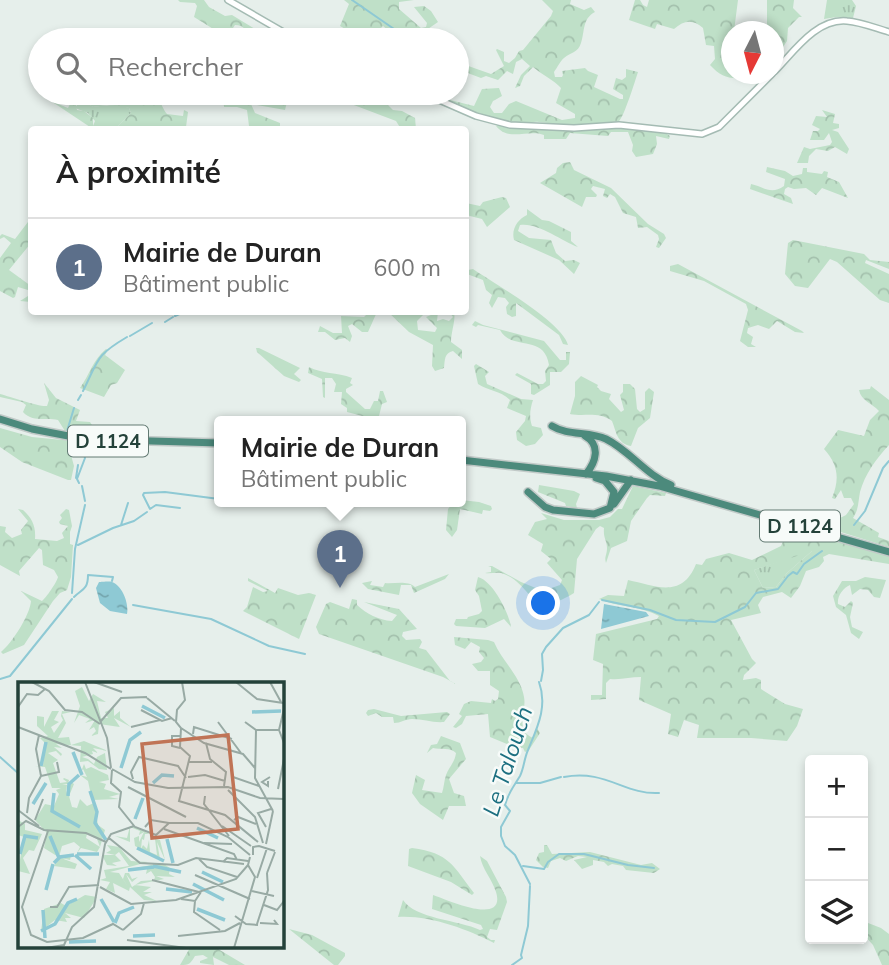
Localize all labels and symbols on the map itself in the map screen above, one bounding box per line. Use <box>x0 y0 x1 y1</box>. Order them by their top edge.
north arrow <box>721 21 784 84</box>
road number: D 1124 <box>68 426 148 456</box>
road number: D 1124 <box>760 510 840 541</box>
pin: 1 <box>317 530 363 588</box>
your location <box>526 586 560 620</box>
inset map <box>18 682 284 948</box>
water label: Le Talouch <box>476 702 538 820</box>

